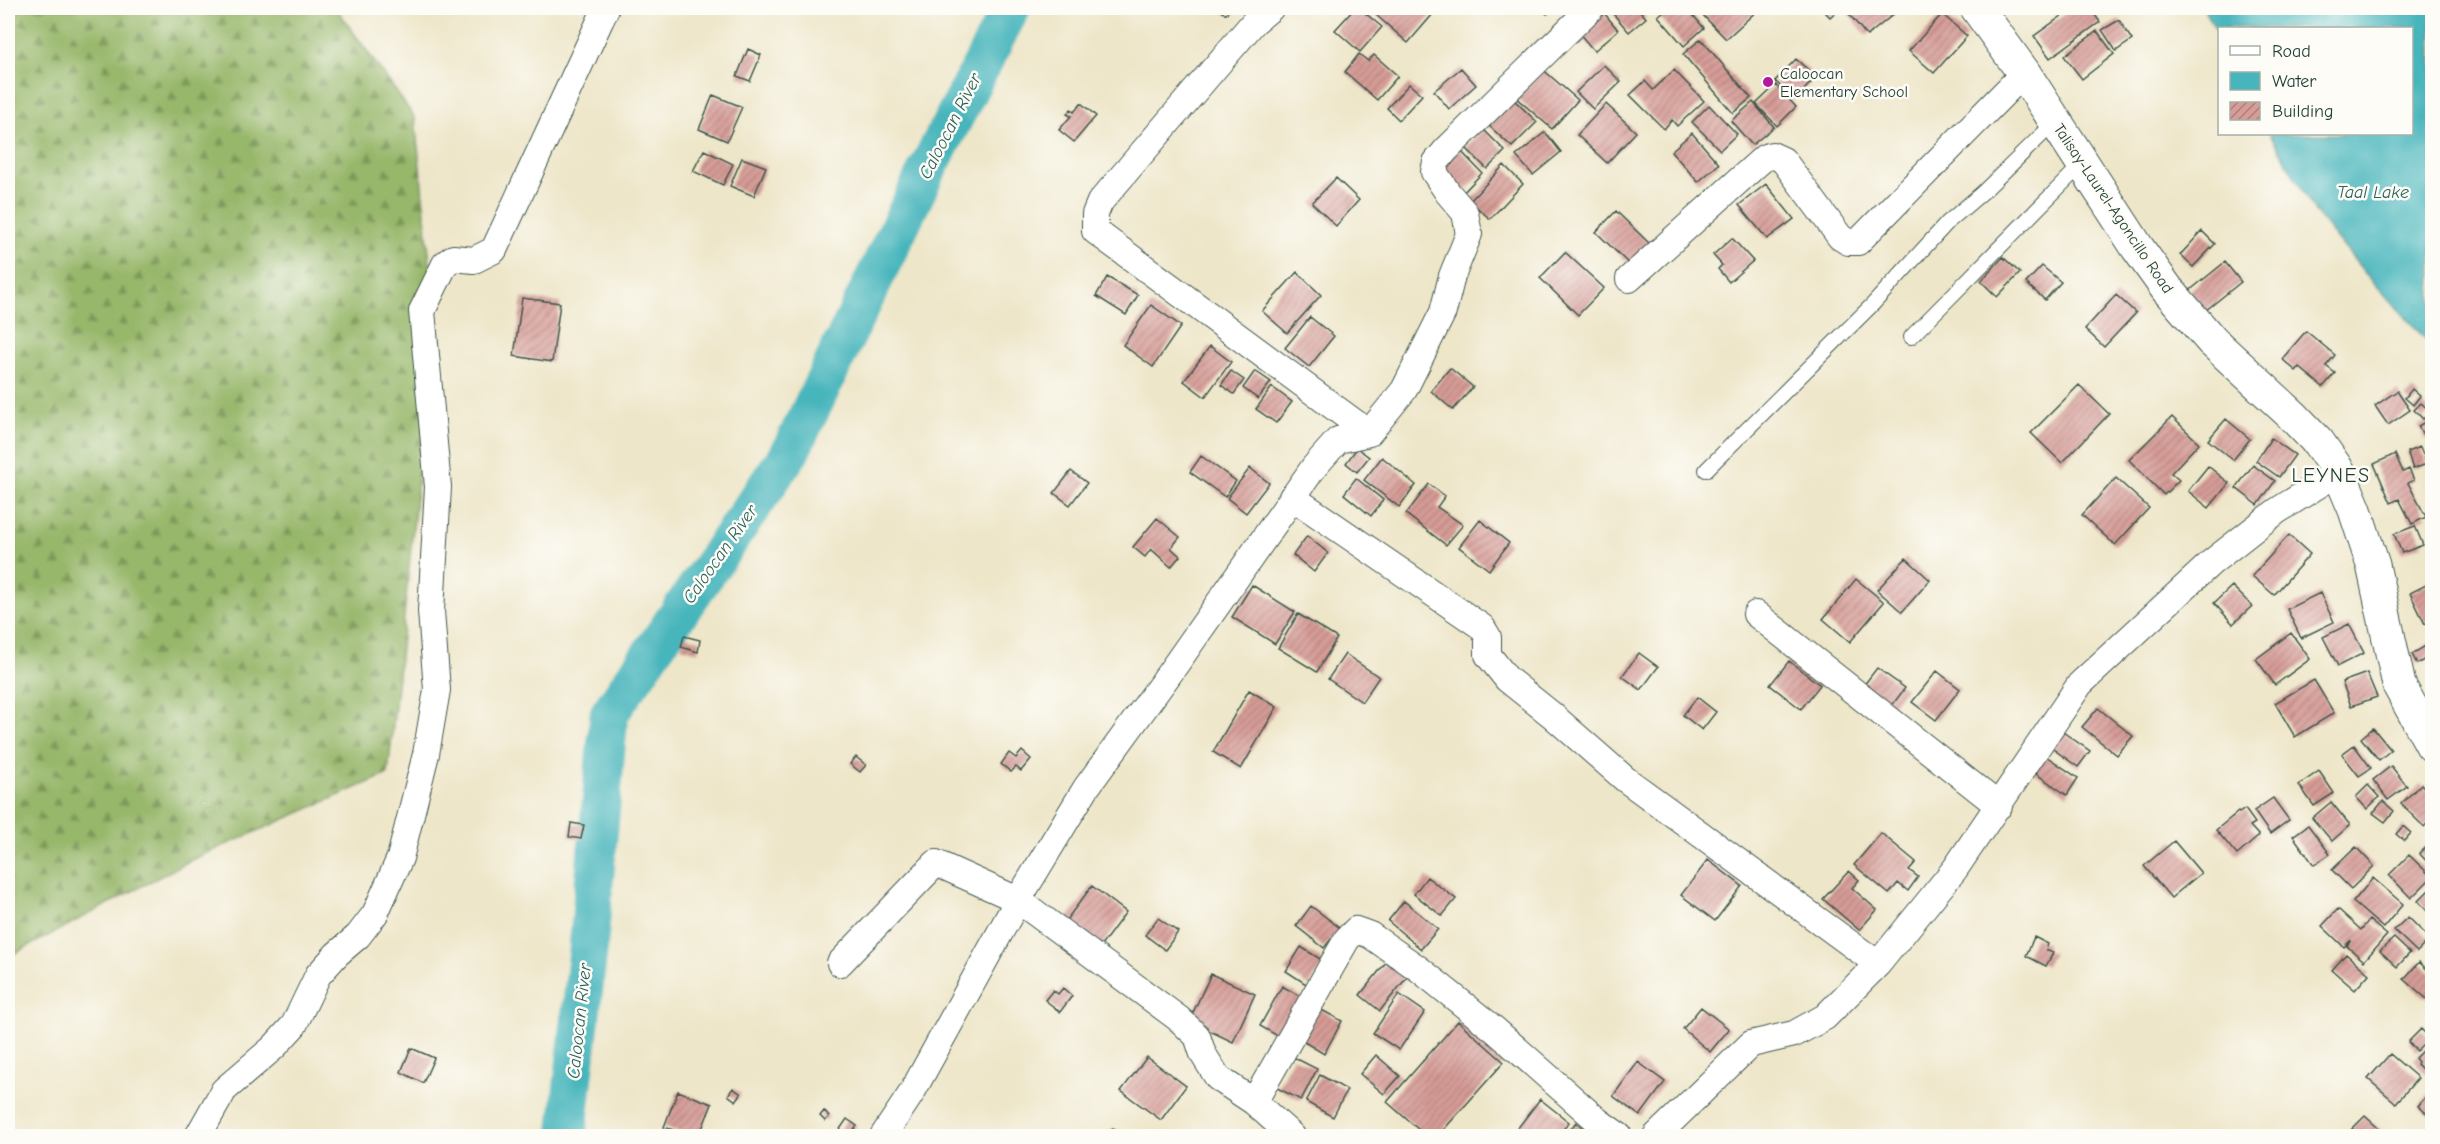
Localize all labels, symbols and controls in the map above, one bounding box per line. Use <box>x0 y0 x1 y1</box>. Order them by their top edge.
legend <box>2218 27 2413 135</box>
text: Road <box>2272 41 2311 62</box>
place label: Caloocan Elementary School <box>1780 65 1908 101</box>
water label: Caloocan River <box>915 69 986 183</box>
text: Water <box>2272 71 2317 92</box>
marker: Caloocan Elementary School <box>1761 75 1775 89</box>
text: Building <box>2272 101 2334 122</box>
street label: Talisay-Laurel-Agoncillo Road <box>2050 120 2177 297</box>
water label: Taal Lake <box>2337 182 2409 203</box>
district label: LEYNES <box>2291 464 2371 487</box>
water label: Caloocan River <box>679 500 763 608</box>
water label: Caloocan River <box>563 962 596 1080</box>

